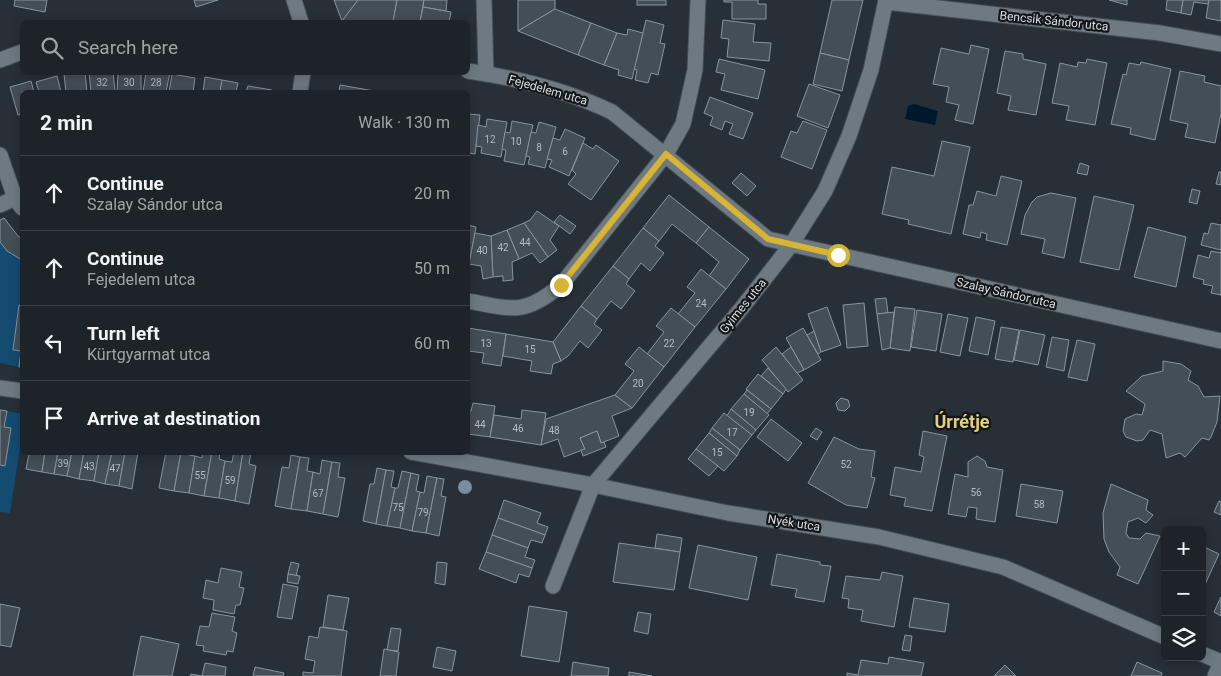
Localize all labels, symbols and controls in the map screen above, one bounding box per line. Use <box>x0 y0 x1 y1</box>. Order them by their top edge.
street label: Bencsik Sándor utca <box>999 8 1109 34</box>
search box <box>20 20 470 75</box>
icon: search <box>38 34 66 62</box>
text: Search here <box>78 36 178 59</box>
street label: Fejedelem utca <box>507 72 589 108</box>
house number: 32 <box>96 77 108 88</box>
house number: 30 <box>123 77 135 88</box>
house number: 28 <box>150 77 162 88</box>
text: 2 min <box>40 111 93 135</box>
text: Walk · 130 m <box>358 113 450 132</box>
house number: 12 <box>484 134 496 145</box>
house number: 10 <box>510 136 522 147</box>
house number: 8 <box>536 142 542 153</box>
house number: 6 <box>562 146 568 157</box>
text: Continue <box>87 172 164 195</box>
icon: ahead <box>40 179 68 207</box>
text: 20 m <box>414 184 450 203</box>
text: Szalay Sándor utca <box>87 195 223 214</box>
house number: 44 <box>519 237 531 248</box>
house number: 42 <box>497 242 509 253</box>
route start <box>827 244 850 267</box>
house number: 40 <box>476 245 488 256</box>
text: Continue <box>87 247 164 270</box>
icon: ahead <box>40 254 68 282</box>
text: 50 m <box>414 259 450 278</box>
text: Fejedelem utca <box>87 270 196 289</box>
route end <box>550 274 573 297</box>
street label: Szalay Sándor utca <box>955 275 1057 311</box>
street label: Gyimes utca <box>717 276 769 336</box>
house number: 24 <box>695 298 707 309</box>
text: Turn left <box>87 322 160 345</box>
icon: left <box>40 329 68 357</box>
text: 60 m <box>414 334 450 353</box>
house number: 13 <box>480 338 492 349</box>
house number: 22 <box>663 338 675 349</box>
house number: 15 <box>524 344 536 355</box>
text: Kürtgyarmat utca <box>87 345 210 364</box>
house number: 20 <box>632 378 644 389</box>
icon: arrive <box>40 404 68 432</box>
text: Arrive at destination <box>87 407 260 430</box>
house number: 19 <box>743 407 755 418</box>
district label: Úrrétje <box>934 411 990 432</box>
house number: 44 <box>474 419 486 430</box>
house number: 46 <box>512 423 524 434</box>
house number: 48 <box>548 425 560 436</box>
house number: 17 <box>726 427 738 438</box>
house number: 15 <box>711 447 723 458</box>
house number: 39 <box>57 458 69 469</box>
house number: 52 <box>840 459 852 470</box>
house number: 43 <box>83 461 95 472</box>
house number: 47 <box>109 463 121 474</box>
house number: 55 <box>194 470 206 481</box>
house number: 59 <box>224 475 236 486</box>
house number: 56 <box>970 487 982 498</box>
house number: 67 <box>312 488 324 499</box>
house number: 58 <box>1033 499 1045 510</box>
house number: 75 <box>392 502 404 513</box>
house number: 79 <box>417 507 429 518</box>
street label: Nyék utca <box>767 512 821 534</box>
map controls <box>1161 526 1206 661</box>
button: + <box>1161 526 1206 571</box>
button: − <box>1161 571 1206 616</box>
button: layers <box>1161 616 1206 661</box>

